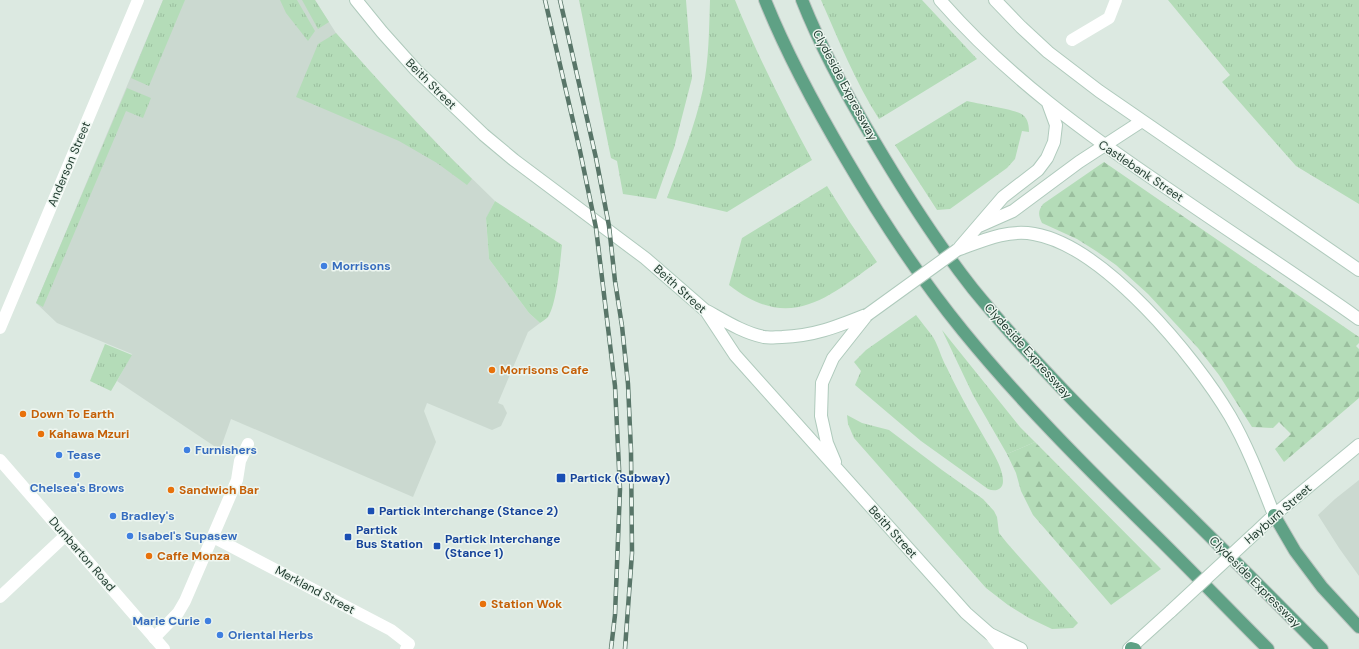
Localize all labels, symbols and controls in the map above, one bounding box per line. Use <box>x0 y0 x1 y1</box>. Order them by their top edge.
street label: Clydeside Expressway <box>809 27 881 143</box>
street label: Beith Street <box>402 55 460 113</box>
street label: Anderson Street <box>44 119 94 209</box>
street label: Castlebank Street <box>1095 137 1187 206</box>
place label: Morrisons <box>332 258 391 274</box>
marker: Morrisons <box>319 261 329 271</box>
street label: Beith Street <box>650 261 710 317</box>
street label: Clydeside Expressway <box>981 300 1075 402</box>
place label: Morrisons Cafe <box>500 362 589 378</box>
marker: Morrisons Cafe <box>487 365 497 375</box>
place label: Down To Earth <box>31 406 114 422</box>
marker: Down To Earth <box>18 409 28 419</box>
place label: Kahawa Mzuri <box>49 426 129 442</box>
marker: Kahawa Mzuri <box>36 429 46 439</box>
place label: Furnishers <box>195 442 257 458</box>
marker: Furnishers <box>182 445 192 455</box>
place label: Tease <box>67 447 101 463</box>
marker: Tease <box>54 450 64 460</box>
marker: Chelsea's Brows <box>72 470 82 480</box>
place label: Partick (Subway) <box>570 470 670 486</box>
marker: Partick (Subway) <box>555 472 567 484</box>
place label: Chelsea's Brows <box>30 480 124 496</box>
street label: Hayburn Street <box>1241 480 1315 548</box>
place label: Sandwich Bar <box>179 482 259 498</box>
marker: Sandwich Bar <box>166 485 176 495</box>
street label: Beith Street <box>865 502 921 562</box>
place label: Partick Interchange (Stance 2) <box>379 503 558 519</box>
marker: Partick Interchange (Stance 2) <box>366 506 376 516</box>
place label: Bradley's <box>121 508 175 524</box>
marker: Bradley's <box>108 511 118 521</box>
street label: Dumbarton Road <box>45 513 119 595</box>
place label: Partick Bus Station <box>356 522 423 552</box>
place label: Isabel's Supasew <box>138 528 237 544</box>
marker: Isabel's Supasew <box>125 531 135 541</box>
place label: Partick Interchange (Stance 1) <box>445 531 560 561</box>
marker: Partick Bus Station <box>343 532 353 542</box>
street label: Clydeside Expressway <box>1206 533 1304 631</box>
marker: Partick Interchange (Stance 1) <box>432 541 442 551</box>
place label: Caffe Monza <box>157 548 230 564</box>
marker: Caffe Monza <box>144 551 154 561</box>
street label: Merkland Street <box>272 562 358 618</box>
place label: Station Wok <box>491 596 562 612</box>
marker: Station Wok <box>478 599 488 609</box>
place label: Marie Curie <box>132 613 200 629</box>
marker: Marie Curie <box>203 616 213 626</box>
place label: Oriental Herbs <box>228 627 313 643</box>
marker: Oriental Herbs <box>215 630 225 640</box>

